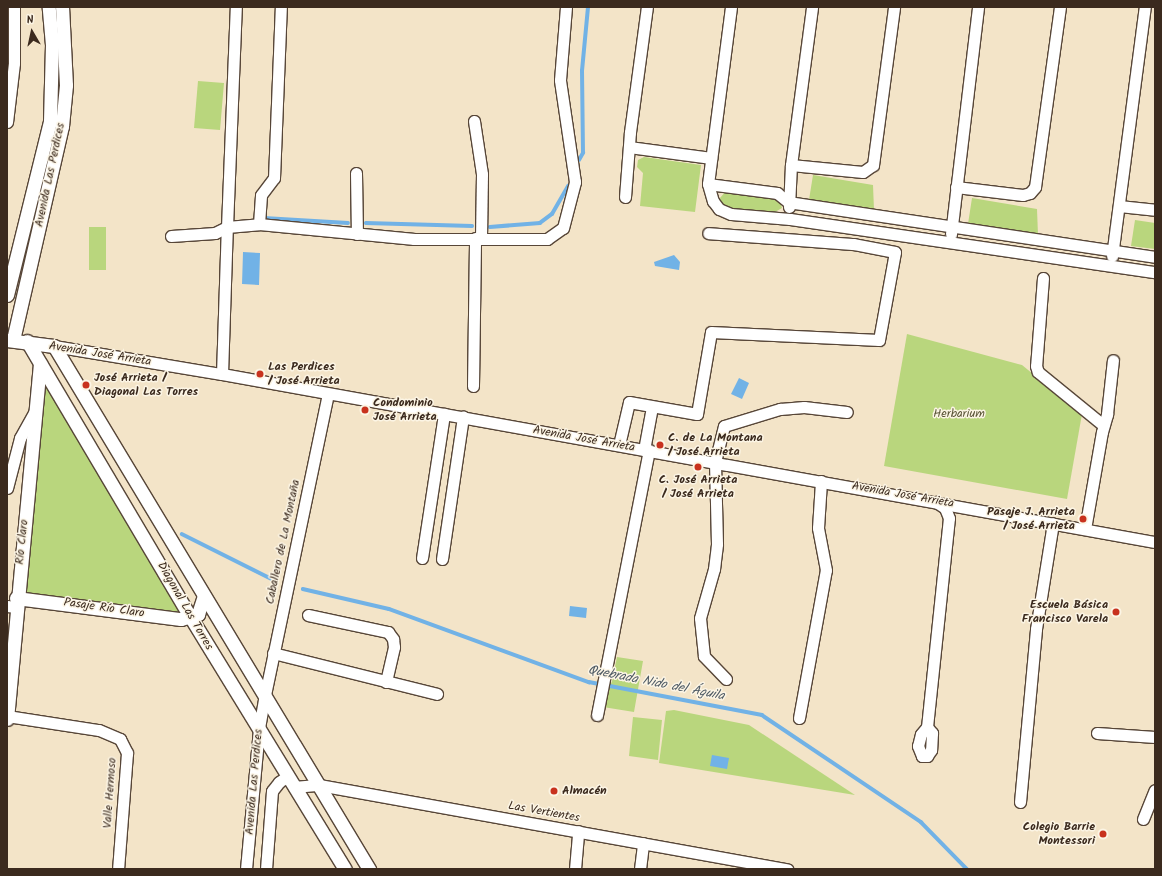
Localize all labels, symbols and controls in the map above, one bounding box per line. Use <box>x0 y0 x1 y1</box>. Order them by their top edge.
text: N <box>25 11 35 30</box>
north arrow <box>12 12 52 52</box>
street label: Avenida Las Perdices <box>32 122 68 228</box>
street label: Avenida José Arrieta <box>48 339 152 369</box>
place label: Las Perdices / José Arrieta <box>268 360 340 388</box>
marker: Las Perdices / José Arrieta <box>255 369 265 379</box>
place label: José Arrieta / Diagonal Las Torres <box>94 371 198 399</box>
marker: José Arrieta / Diagonal Las Torres <box>81 380 91 390</box>
place label: Condominio José Arrieta <box>373 396 437 424</box>
marker: Condominio José Arrieta <box>360 405 370 415</box>
park label: Herbarium <box>933 407 985 421</box>
street label: Avenida José Arrieta <box>532 423 636 455</box>
place label: C. de La Montana / José Arrieta <box>668 431 763 459</box>
marker: C. de La Montana / José Arrieta <box>655 440 665 450</box>
marker: C. José Arrieta / José Arrieta <box>693 462 703 472</box>
place label: C. José Arrieta / José Arrieta <box>659 473 737 501</box>
street label: Caballero de La Montaña <box>263 478 303 606</box>
street label: Avenida José Arrieta <box>851 479 955 511</box>
place label: Pasaje J. Arrieta / José Arrieta <box>987 505 1075 533</box>
marker: Pasaje J. Arrieta / José Arrieta <box>1078 514 1088 524</box>
street label: Río Claro <box>12 519 32 565</box>
street label: Diagonal Las Torres <box>154 559 216 653</box>
street label: Pasaje Río Claro <box>63 595 145 621</box>
place label: Escuela Básica Francisco Varela <box>1022 598 1108 626</box>
marker: Escuela Básica Francisco Varela <box>1111 607 1121 617</box>
water label: Quebrada Nido del Águila <box>587 663 725 705</box>
street label: Avenida Las Perdices <box>242 729 266 835</box>
street label: Valle Hermoso <box>100 757 120 829</box>
place label: Almacén <box>562 784 607 798</box>
marker: Almacén <box>549 786 559 796</box>
street label: Las Vertientes <box>507 799 581 825</box>
place label: Colegio Barrie Montessori <box>1023 820 1095 848</box>
marker: Colegio Barrie Montessori <box>1098 829 1108 839</box>

